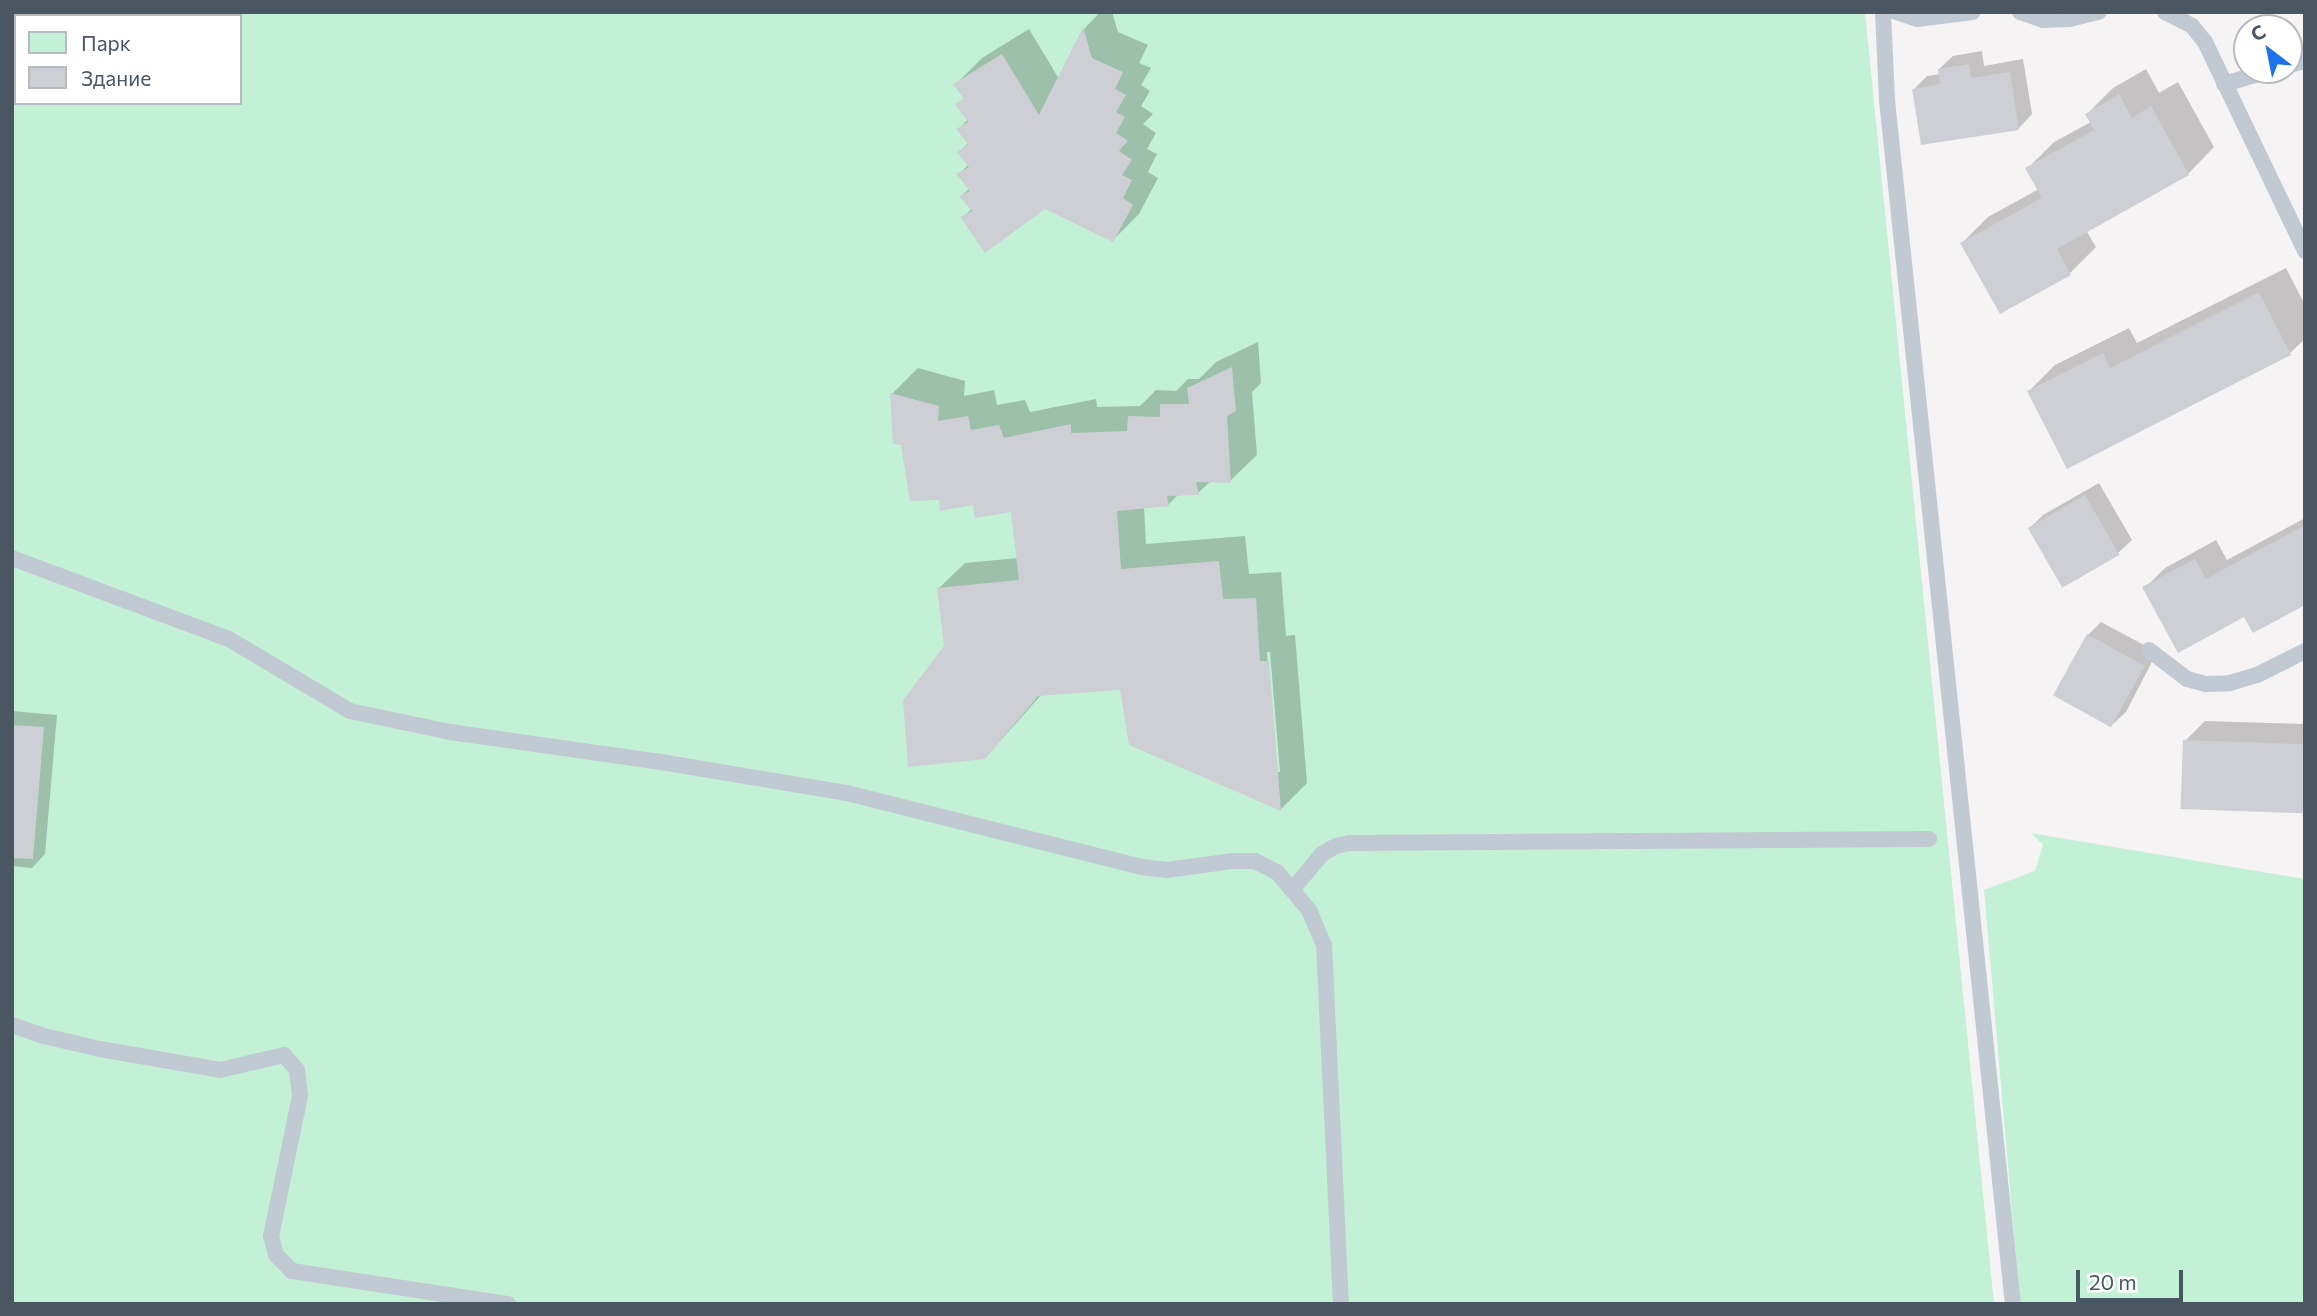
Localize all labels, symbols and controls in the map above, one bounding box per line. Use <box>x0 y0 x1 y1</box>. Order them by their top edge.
legend <box>14 14 242 105</box>
north arrow <box>2233 14 2303 84</box>
text: С <box>2246 19 2269 46</box>
text: Парк <box>81 30 131 55</box>
text: Здание <box>81 65 151 90</box>
scale bar <box>2079 1256 2186 1300</box>
text: 20 m <box>2089 1269 2137 1294</box>

